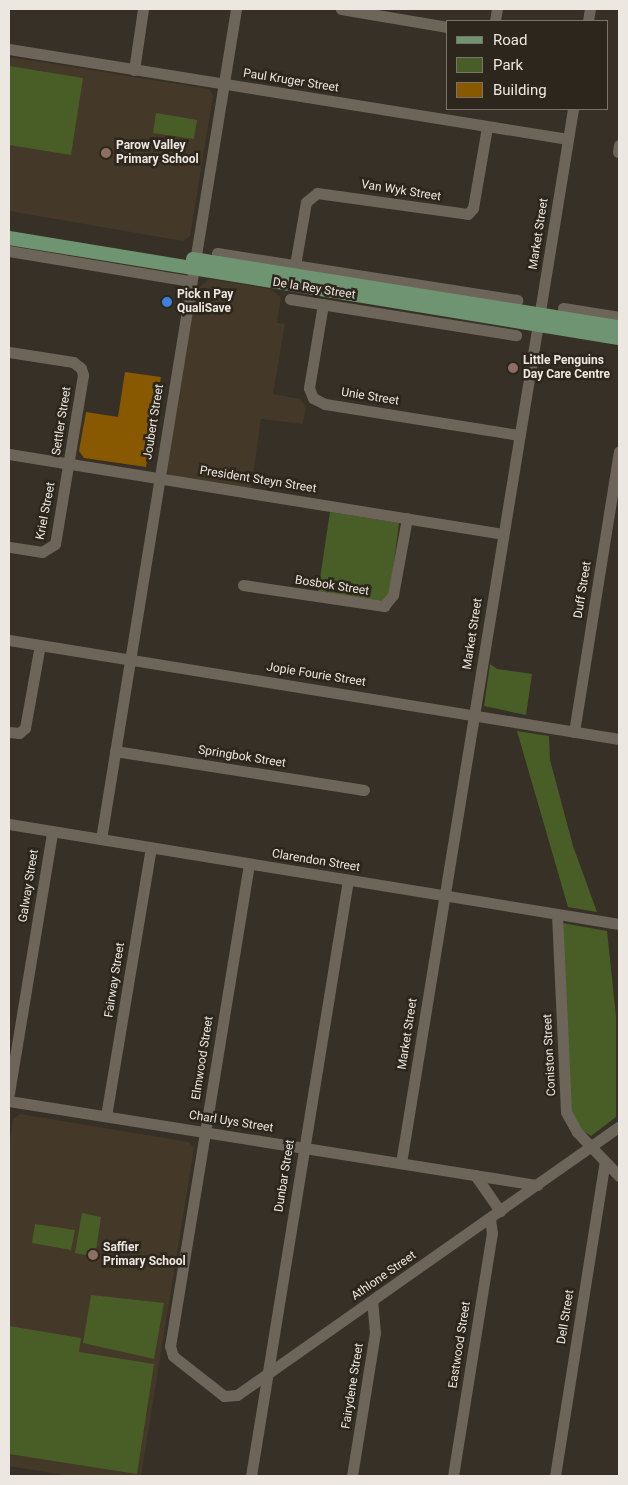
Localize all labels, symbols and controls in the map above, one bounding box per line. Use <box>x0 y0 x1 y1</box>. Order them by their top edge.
legend <box>446 20 608 110</box>
text: Road <box>493 31 527 49</box>
text: Park <box>493 56 523 74</box>
street label: Paul Kruger Street <box>242 66 340 96</box>
text: Building <box>493 81 547 99</box>
place label: Parow Valley Primary School <box>116 139 199 167</box>
marker: Parow Valley Primary School <box>100 147 112 159</box>
street label: Van Wyk Street <box>360 178 442 204</box>
street label: Market Street <box>526 197 552 271</box>
street label: De la Rey Street <box>272 275 356 303</box>
place label: Pick n Pay QualiSave <box>177 288 233 316</box>
marker: Pick n Pay QualiSave <box>161 296 173 308</box>
place label: Little Penguins Day Care Centre <box>523 354 610 382</box>
marker: Little Penguins Day Care Centre <box>507 362 519 374</box>
street label: Joubert Street <box>141 383 167 461</box>
street label: Unie Street <box>340 385 400 409</box>
street label: Settler Street <box>49 386 75 456</box>
street label: President Steyn Street <box>199 464 317 496</box>
street label: Kriel Street <box>33 481 59 541</box>
street label: Duff Street <box>571 560 595 620</box>
street label: Bosbok Street <box>294 573 370 599</box>
street label: Market Street <box>460 597 486 671</box>
street label: Jopie Fourie Street <box>265 660 367 690</box>
street label: Springbok Street <box>197 743 287 771</box>
street label: Clarendon Street <box>271 847 361 875</box>
street label: Galway Street <box>16 849 42 923</box>
street label: Fairway Street <box>102 941 128 1019</box>
street label: Market Street <box>395 997 421 1071</box>
street label: Coniston Street <box>541 1014 559 1096</box>
street label: Elmwood Street <box>189 1015 217 1101</box>
street label: Charl Uys Street <box>188 1108 274 1136</box>
street label: Dunbar Street <box>272 1139 298 1213</box>
place label: Saffier Primary School <box>103 1241 186 1269</box>
street label: Athlone Street <box>349 1248 419 1304</box>
marker: Saffier Primary School <box>87 1249 99 1261</box>
street label: Dell Street <box>555 1289 577 1345</box>
street label: Eastwood Street <box>446 1301 474 1389</box>
street label: Fairydene Street <box>339 1342 367 1430</box>

